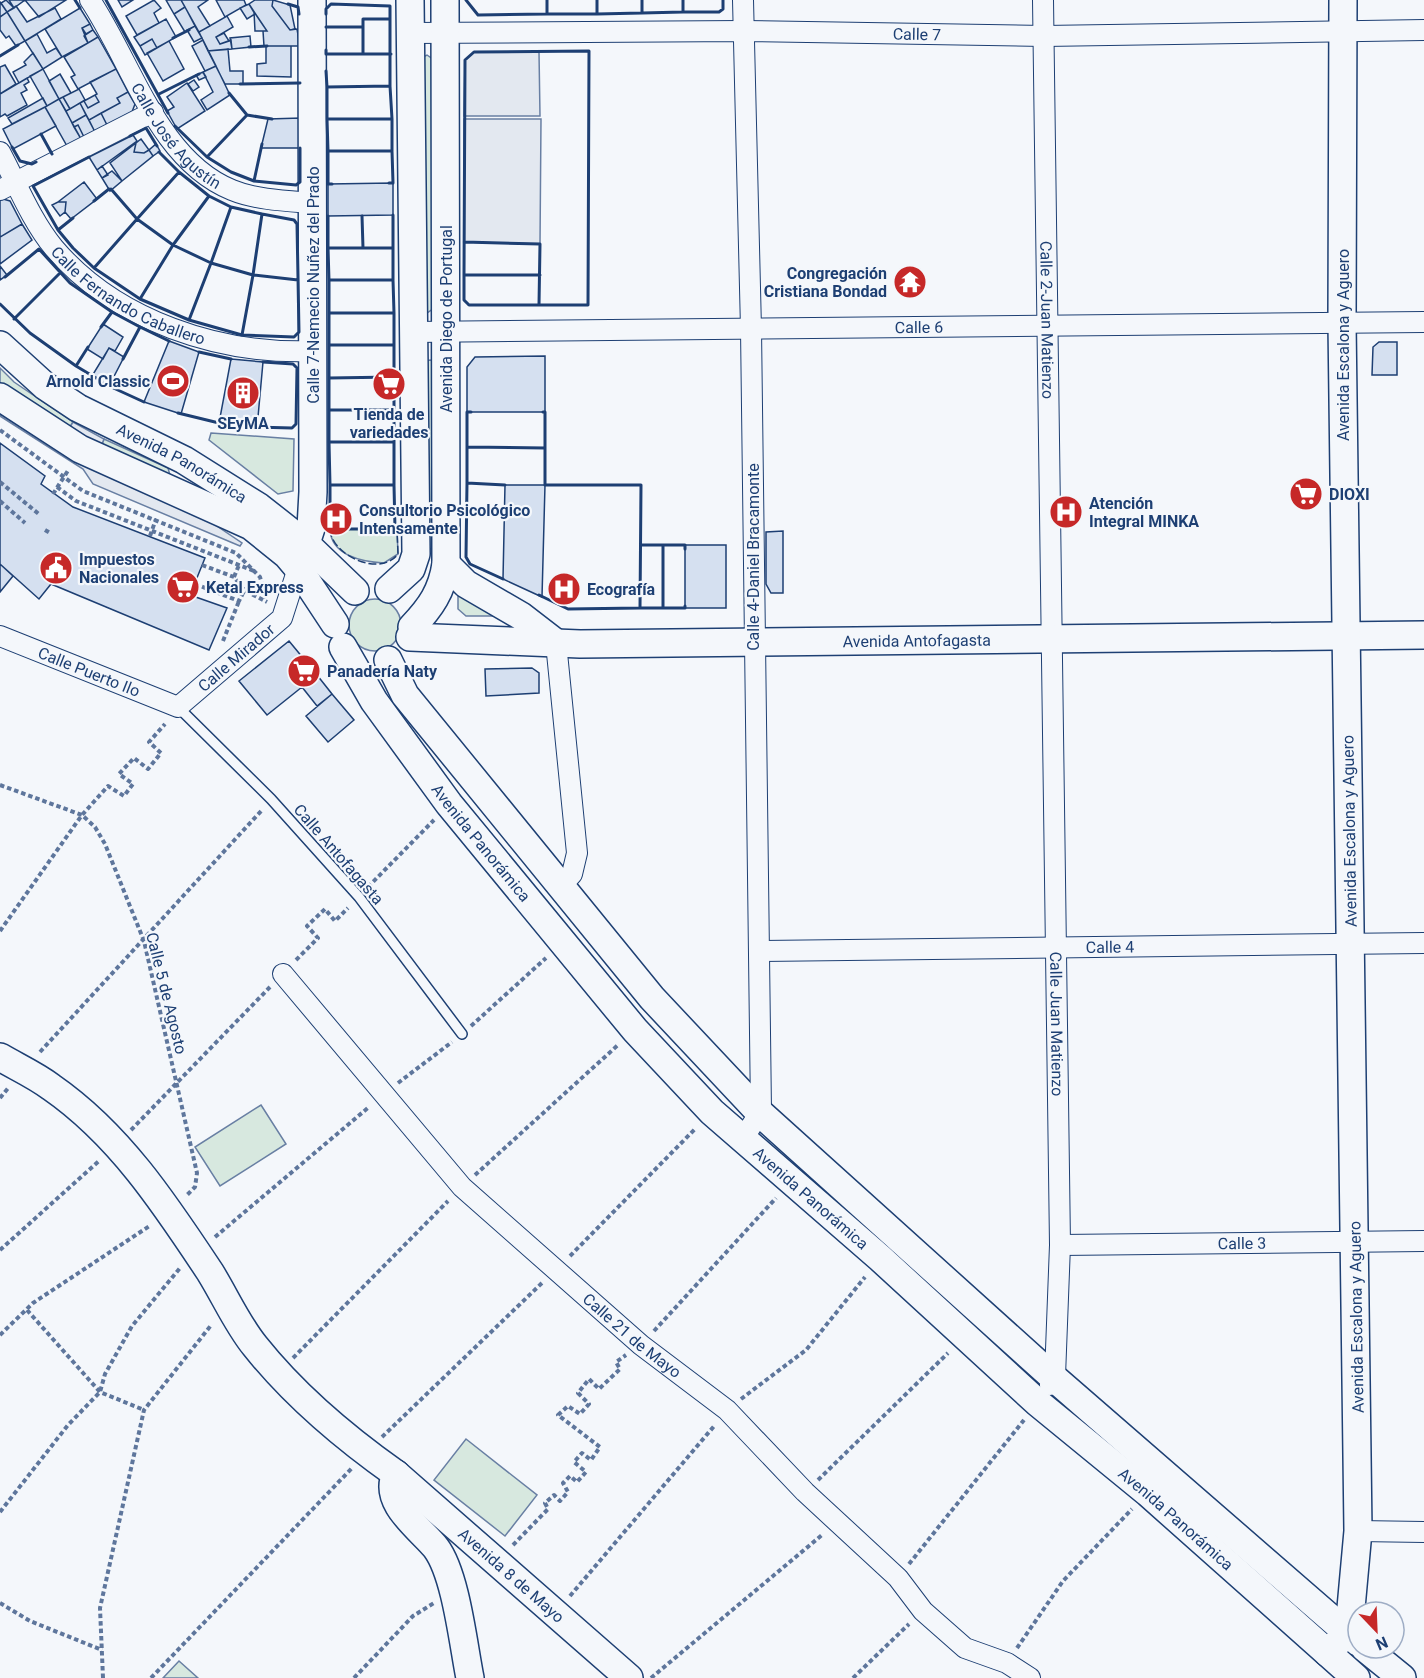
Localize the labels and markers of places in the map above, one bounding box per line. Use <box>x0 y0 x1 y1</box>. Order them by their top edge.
place label: Congregación Cristiana Bondad <box>764 264 887 301</box>
temple icon: Congregación Cristiana Bondad <box>892 264 928 300</box>
sports icon: Arnold Classic <box>155 363 191 399</box>
supermarket icon: Tienda de variedades <box>371 366 407 402</box>
place label: Arnold Classic <box>46 372 150 391</box>
building icon: SEyMA <box>225 375 261 411</box>
place label: Tienda de variedades <box>350 405 428 442</box>
place label: SEyMA <box>217 414 269 433</box>
supermarket icon: DIOXI <box>1288 476 1324 512</box>
place label: DIOXI <box>1329 485 1370 504</box>
hospital icon: Atención Integral MINKA <box>1048 494 1084 530</box>
place label: Atención Integral MINKA <box>1089 494 1199 531</box>
hospital icon: Consultorio Psicológico Intensamente <box>318 501 354 537</box>
place label: Consultorio Psicológico Intensamente <box>359 501 530 538</box>
public building icon: Impuestos Nacionales <box>38 550 74 586</box>
place label: Impuestos Nacionales <box>79 550 159 587</box>
supermarket icon: Ketal Express <box>165 569 201 605</box>
hospital icon: Ecografía <box>546 571 582 607</box>
place label: Ketal Express <box>206 578 304 597</box>
place label: Ecografía <box>587 580 656 599</box>
supermarket icon: Panadería Naty <box>286 653 322 689</box>
place label: Panadería Naty <box>327 662 438 681</box>

